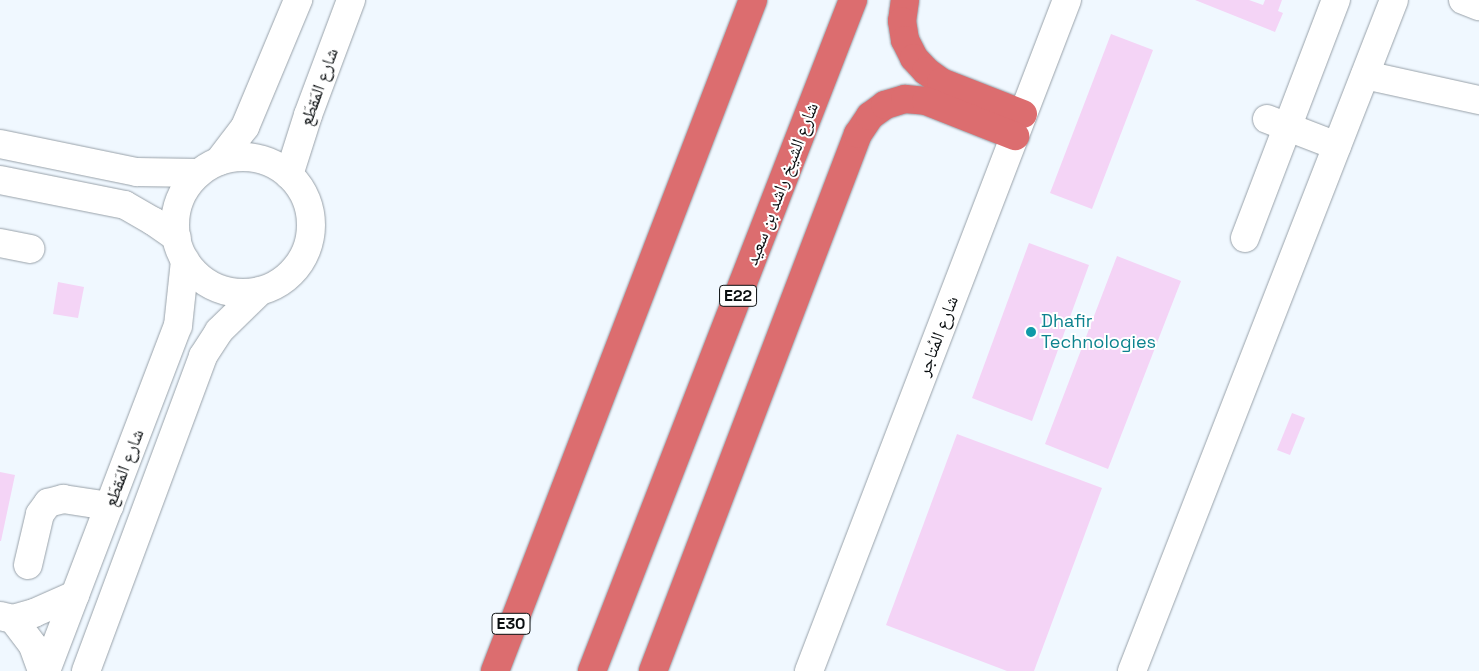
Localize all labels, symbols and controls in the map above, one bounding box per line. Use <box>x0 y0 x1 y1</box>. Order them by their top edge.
street label: شارع المَقطَع <box>295 45 343 129</box>
street label: شارع الشيخ راشد بن سعيد <box>741 100 823 268</box>
road number: E22 <box>718 282 758 310</box>
street label: شارع المُتاجر <box>913 293 963 379</box>
place label: Dhafir Technologies <box>1041 311 1156 354</box>
marker: Dhafir Technologies <box>1025 326 1037 338</box>
street label: شارع المَقطَع <box>99 426 149 510</box>
road number: E30 <box>491 610 531 638</box>

